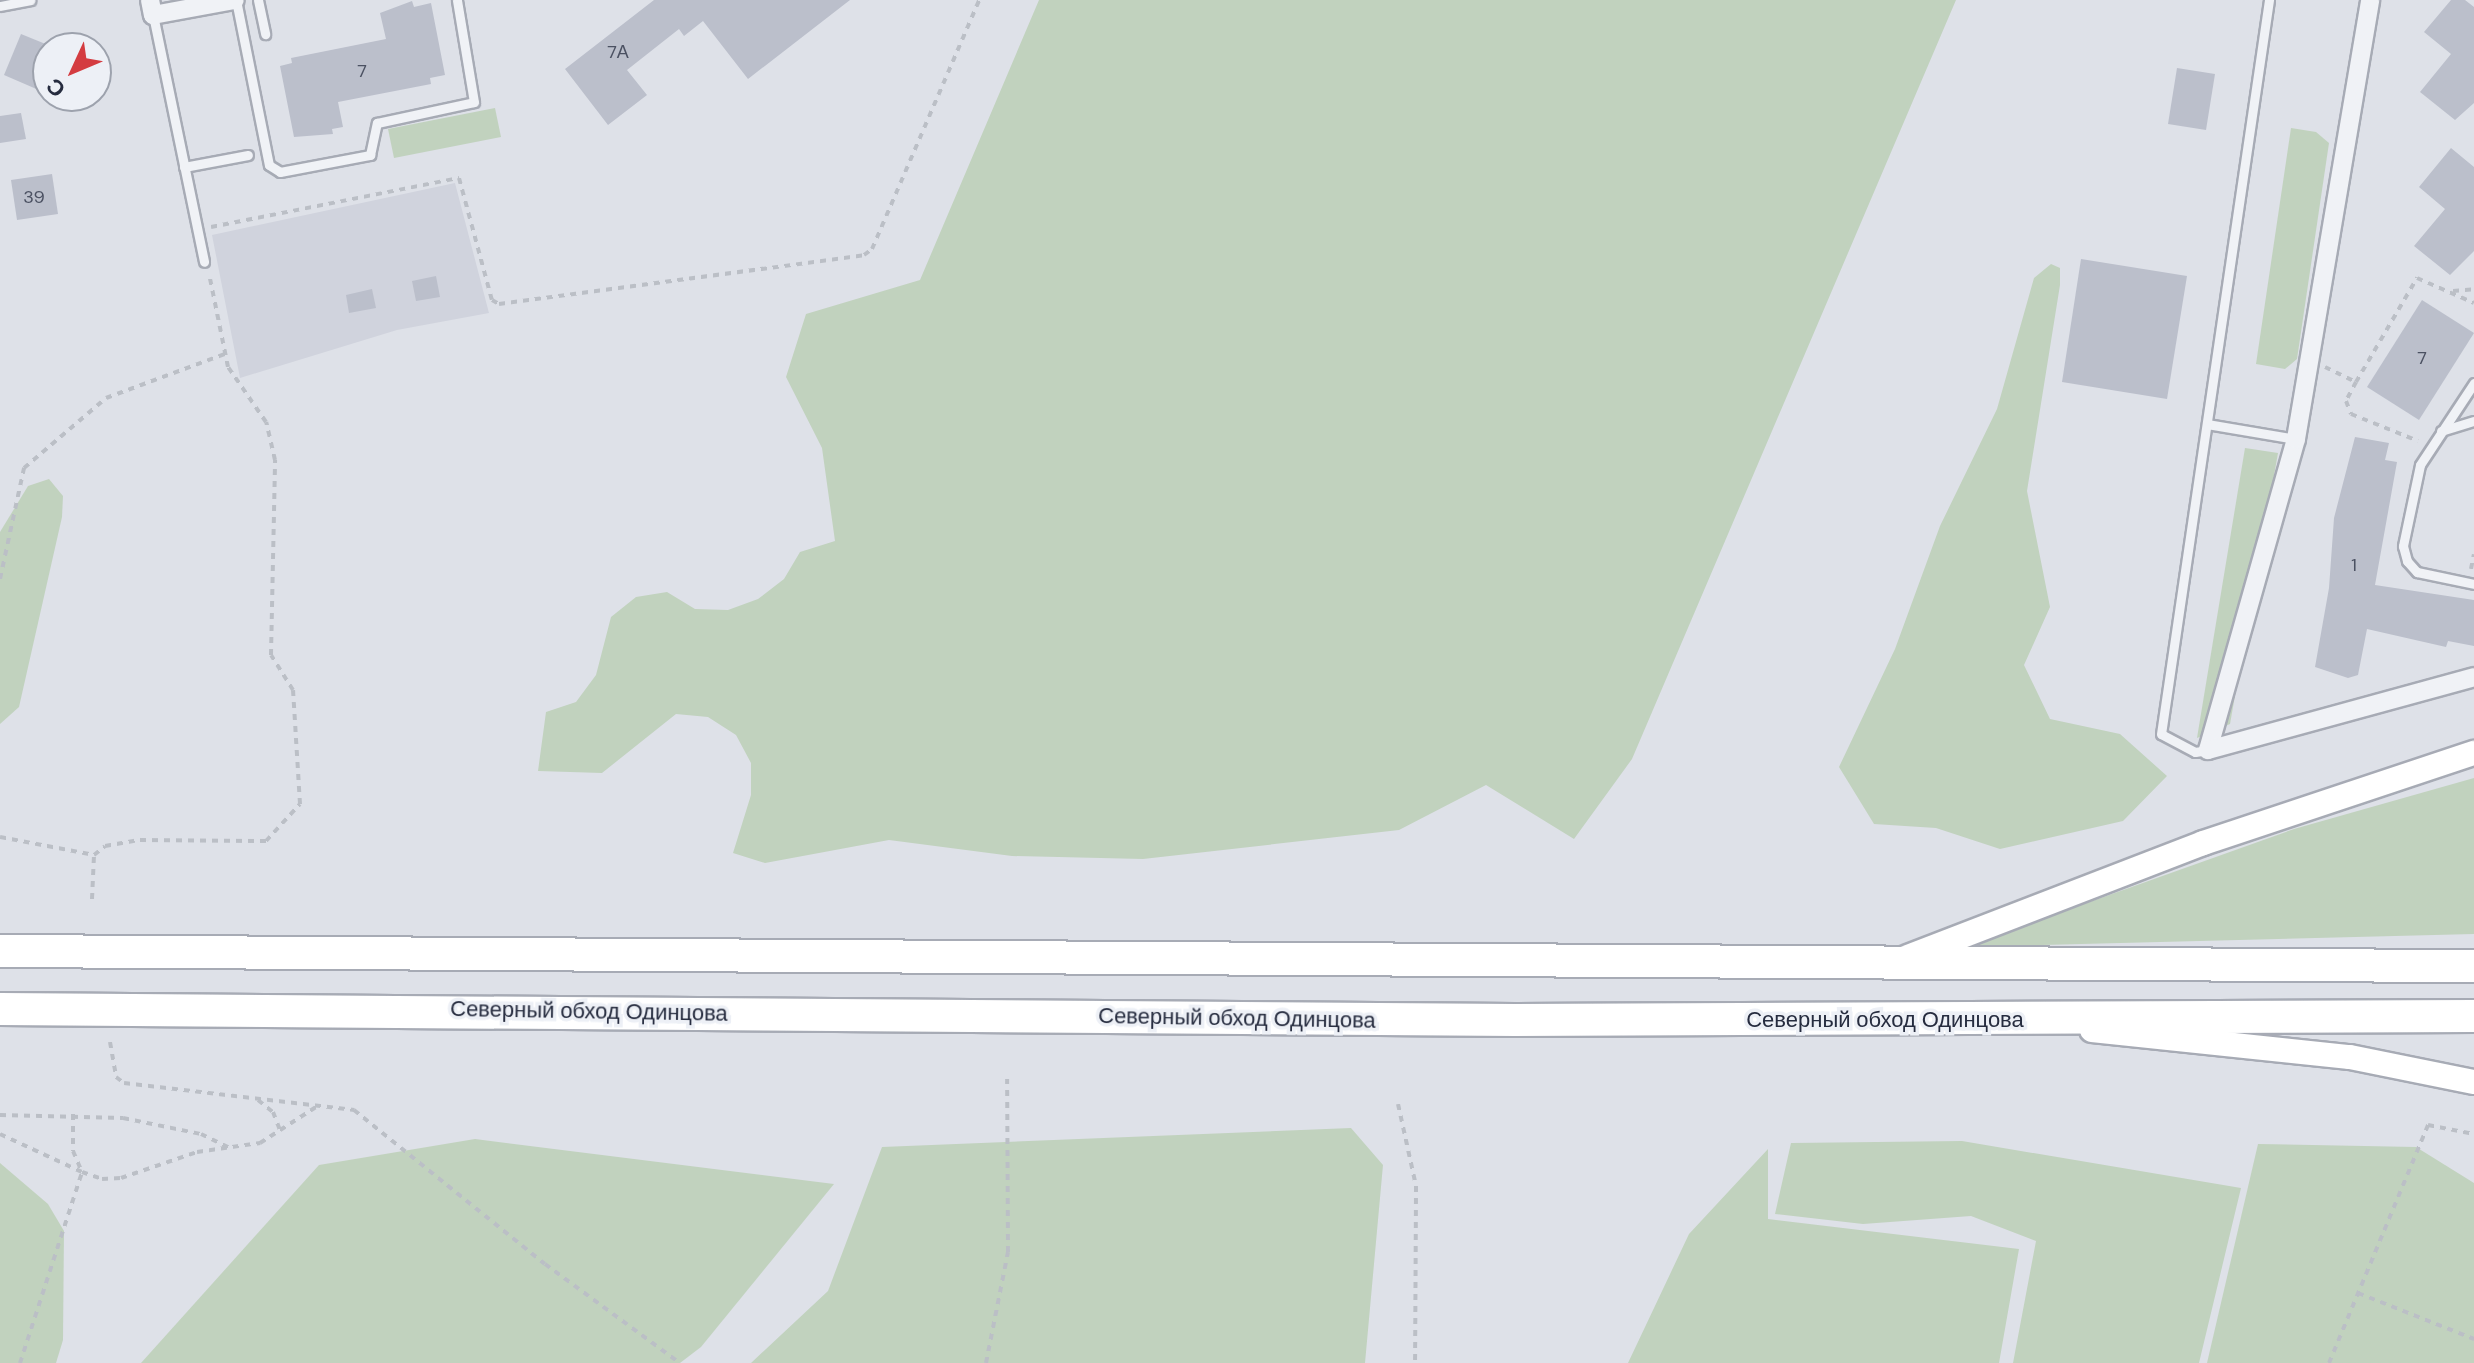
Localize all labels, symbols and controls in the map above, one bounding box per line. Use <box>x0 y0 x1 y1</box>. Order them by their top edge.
north arrow <box>32 32 112 112</box>
house number: 7А <box>607 41 629 63</box>
house number: 7 <box>357 60 367 82</box>
text: С <box>40 72 72 103</box>
house number: 39 <box>23 186 45 208</box>
house number: 7 <box>2417 347 2427 369</box>
house number: 1 <box>2351 554 2357 576</box>
street label: Северный обход Одинцова <box>450 995 728 1027</box>
street label: Северный обход Одинцова <box>1098 1002 1376 1034</box>
street label: Северный обход Одинцова <box>1746 1007 2024 1033</box>

